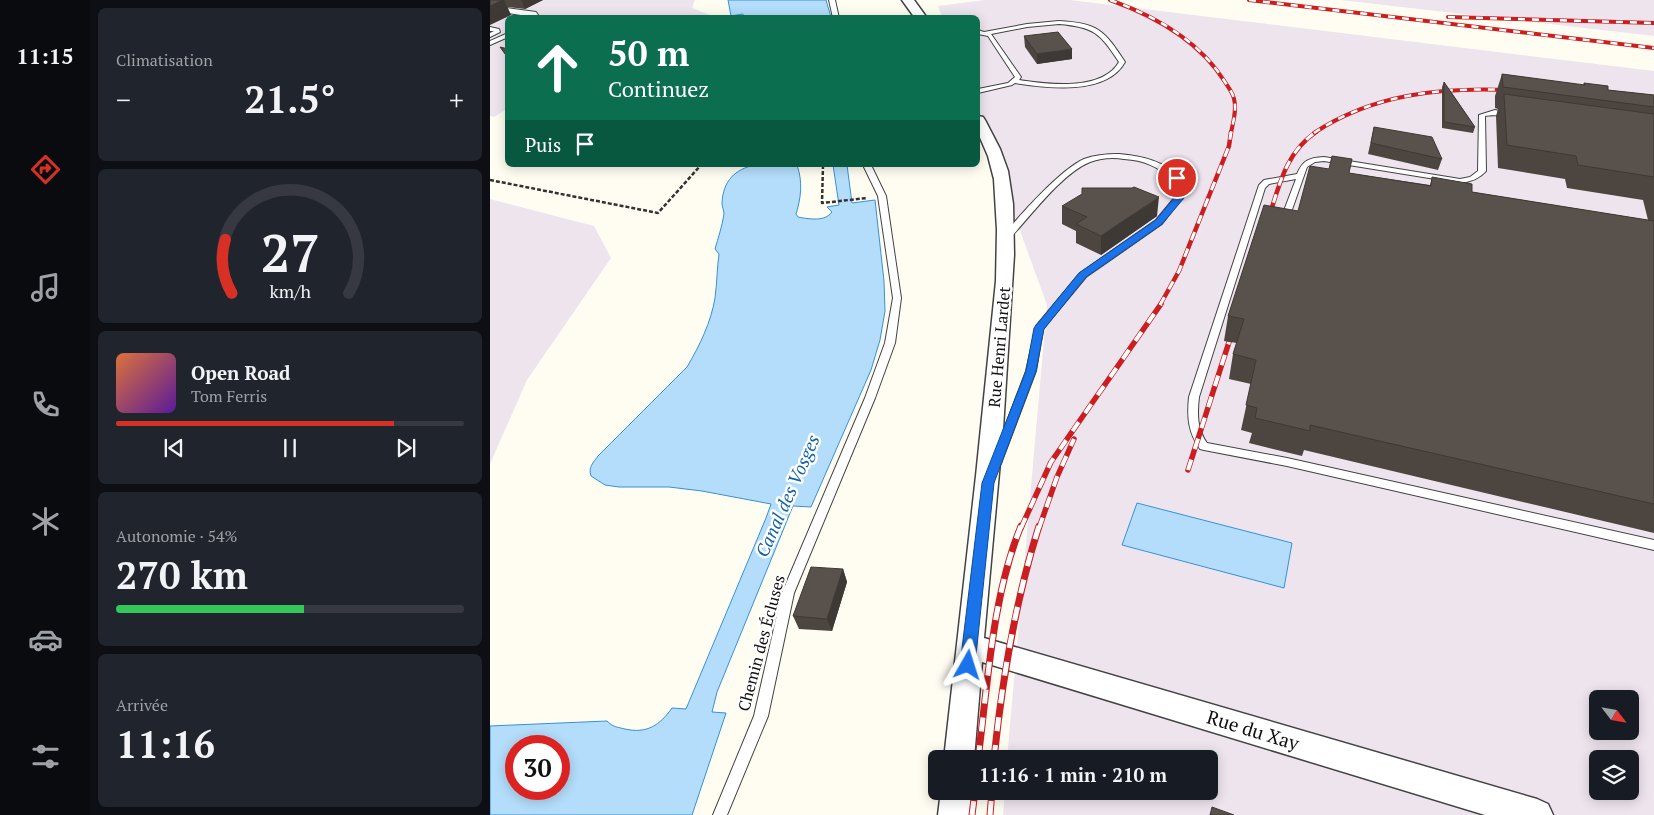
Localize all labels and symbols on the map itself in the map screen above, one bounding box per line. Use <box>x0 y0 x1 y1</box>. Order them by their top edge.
pin <box>1156 157 1198 199</box>
street label: Rue Henri Lardet <box>983 286 1015 408</box>
water label: Canal des Vosges <box>749 431 825 560</box>
street label: Chemin des Écluses <box>732 572 790 714</box>
position arrow <box>941 638 993 690</box>
north arrow <box>1589 690 1639 740</box>
street label: Rue du Xay <box>1204 704 1303 756</box>
speed limit sign: 30 <box>505 735 570 800</box>

